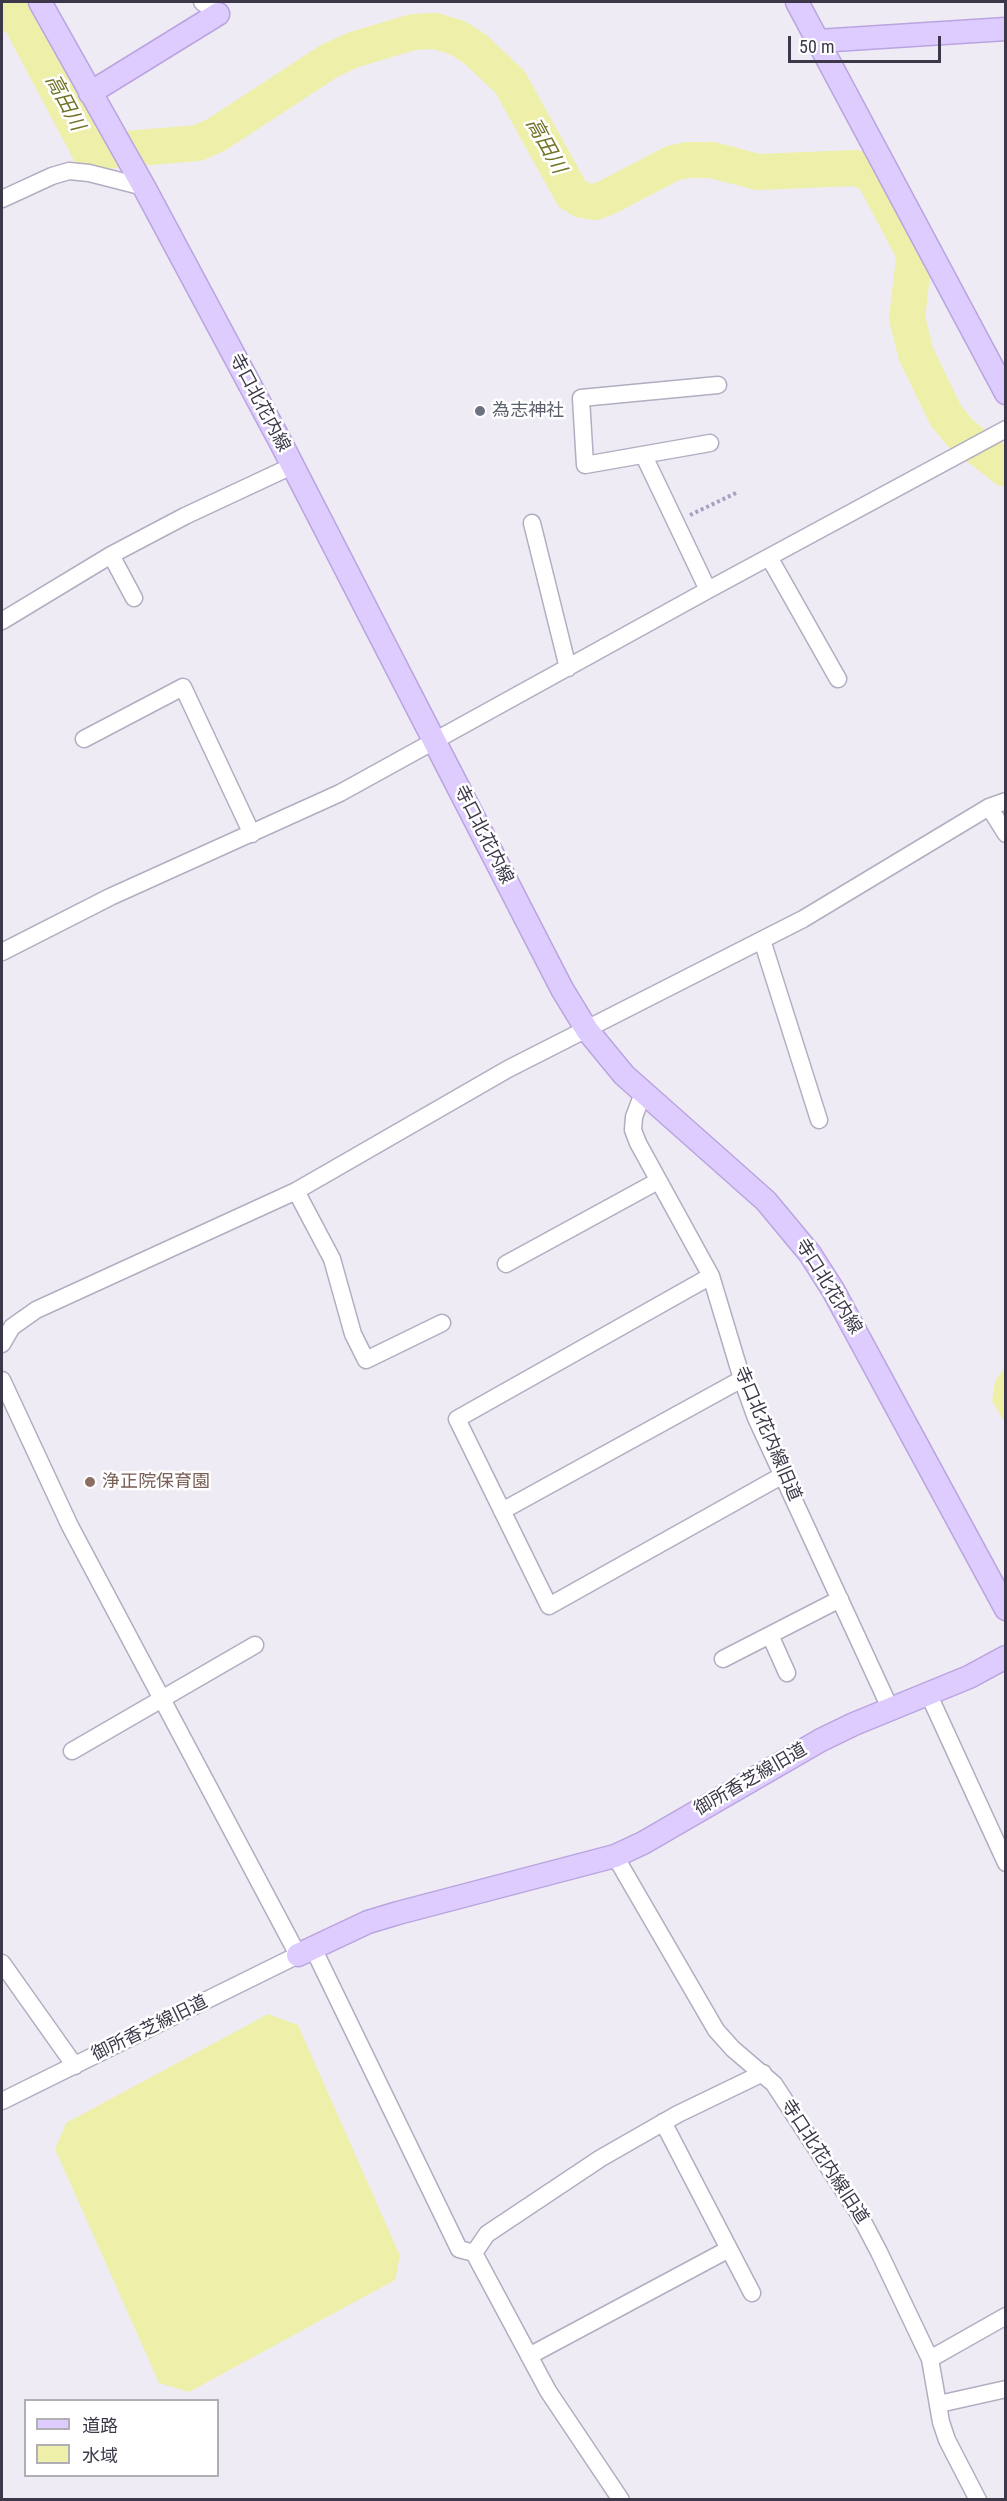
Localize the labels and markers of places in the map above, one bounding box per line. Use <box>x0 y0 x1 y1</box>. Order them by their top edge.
place label: 為志神社 <box>492 400 564 422</box>
marker: 為志神社 <box>473 404 487 418</box>
place label: 浄正院保育園 <box>102 1471 210 1493</box>
marker: 浄正院保育園 <box>83 1475 97 1489</box>

